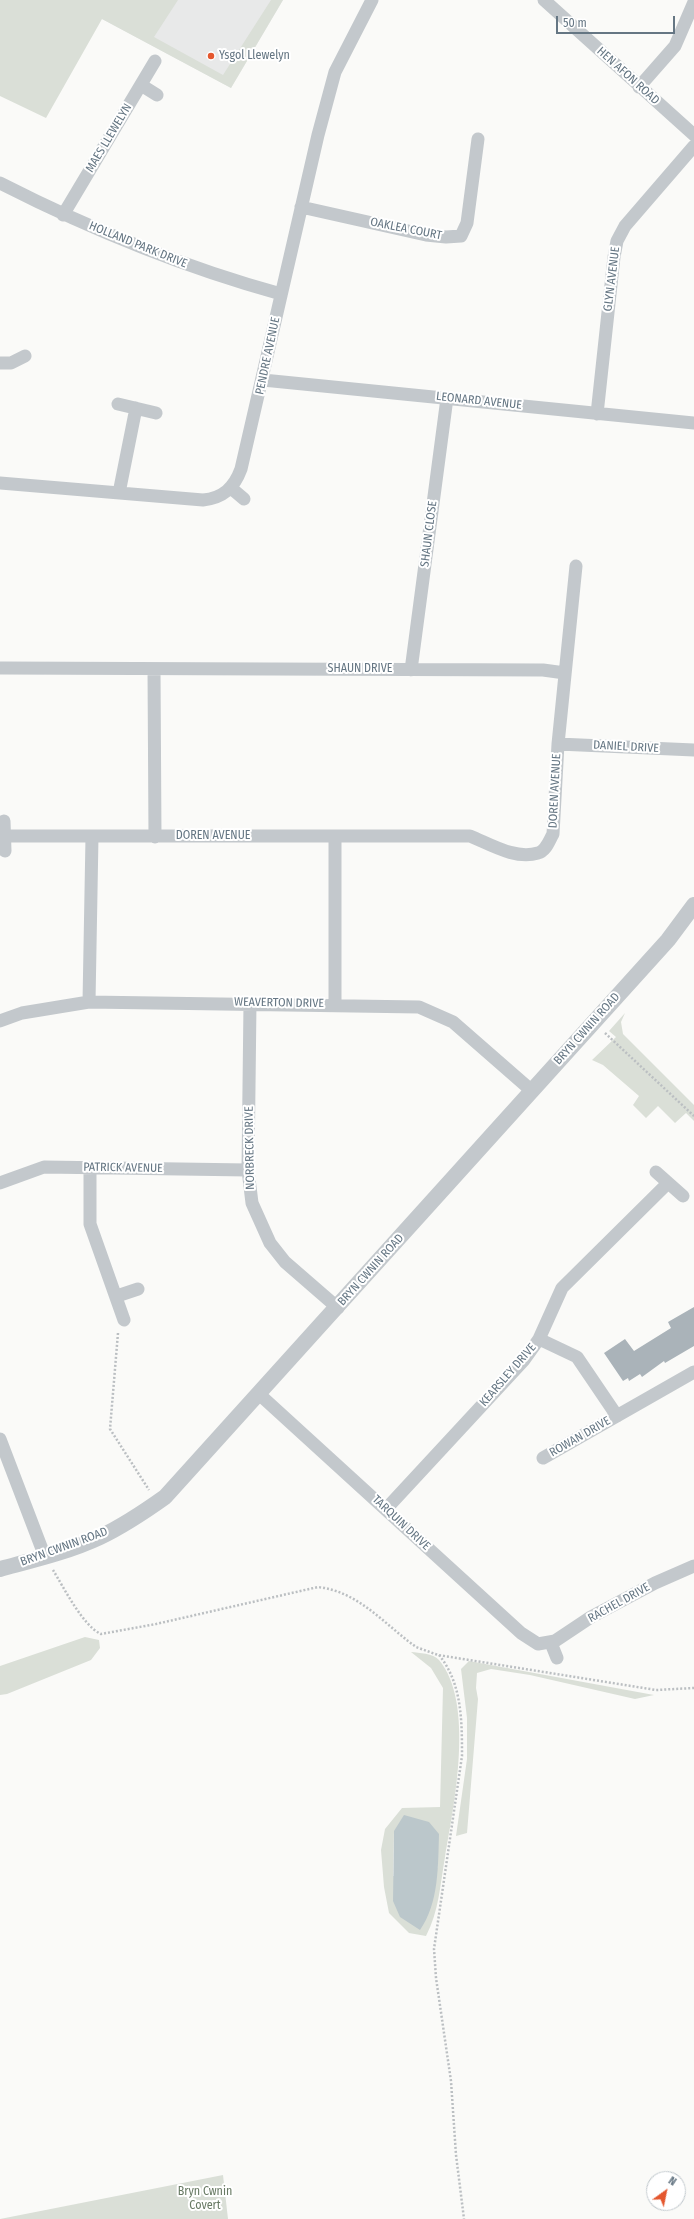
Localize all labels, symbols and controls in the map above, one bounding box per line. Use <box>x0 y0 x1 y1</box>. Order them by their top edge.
scale bar <box>558 8 677 34</box>
text: 50 m <box>563 16 587 30</box>
street label: HEN AFON ROAD <box>594 44 662 108</box>
place label: Ysgol Llewelyn <box>219 49 290 63</box>
marker: Ysgol Llewelyn <box>206 51 216 61</box>
street label: MAES LLEWELYN <box>83 101 135 175</box>
street label: OAKLEA COURT <box>369 215 443 243</box>
street label: HOLLAND PARK DRIVE <box>87 219 189 271</box>
street label: GLYN AVENUE <box>601 246 623 312</box>
street label: PENDRE AVENUE <box>253 316 283 396</box>
street label: LEONARD AVENUE <box>435 389 523 413</box>
street label: SHAUN CLOSE <box>418 500 440 568</box>
street label: SHAUN DRIVE <box>328 662 392 676</box>
street label: DANIEL DRIVE <box>593 738 659 756</box>
street label: DOREN AVENUE <box>546 753 564 829</box>
street label: DOREN AVENUE <box>176 829 250 843</box>
street label: BRYN CWNIN ROAD <box>551 990 623 1068</box>
street label: WEAVERTON DRIVE <box>234 995 324 1011</box>
street label: NORBRECK DRIVE <box>242 1106 258 1190</box>
street label: PATRICK AVENUE <box>83 1160 163 1176</box>
street label: BRYN CWNIN ROAD <box>335 1231 407 1309</box>
street label: KEARSLEY DRIVE <box>477 1341 539 1409</box>
street label: ROWAN DRIVE <box>547 1414 613 1460</box>
street label: TARQUIN DRIVE <box>369 1493 433 1553</box>
street label: BRYN CWNIN ROAD <box>18 1525 110 1569</box>
street label: RACHEL DRIVE <box>586 1580 652 1626</box>
north arrow <box>646 2171 686 2211</box>
text: N <box>666 2174 679 2189</box>
park label: Bryn Cwnin Covert <box>178 2185 232 2213</box>

